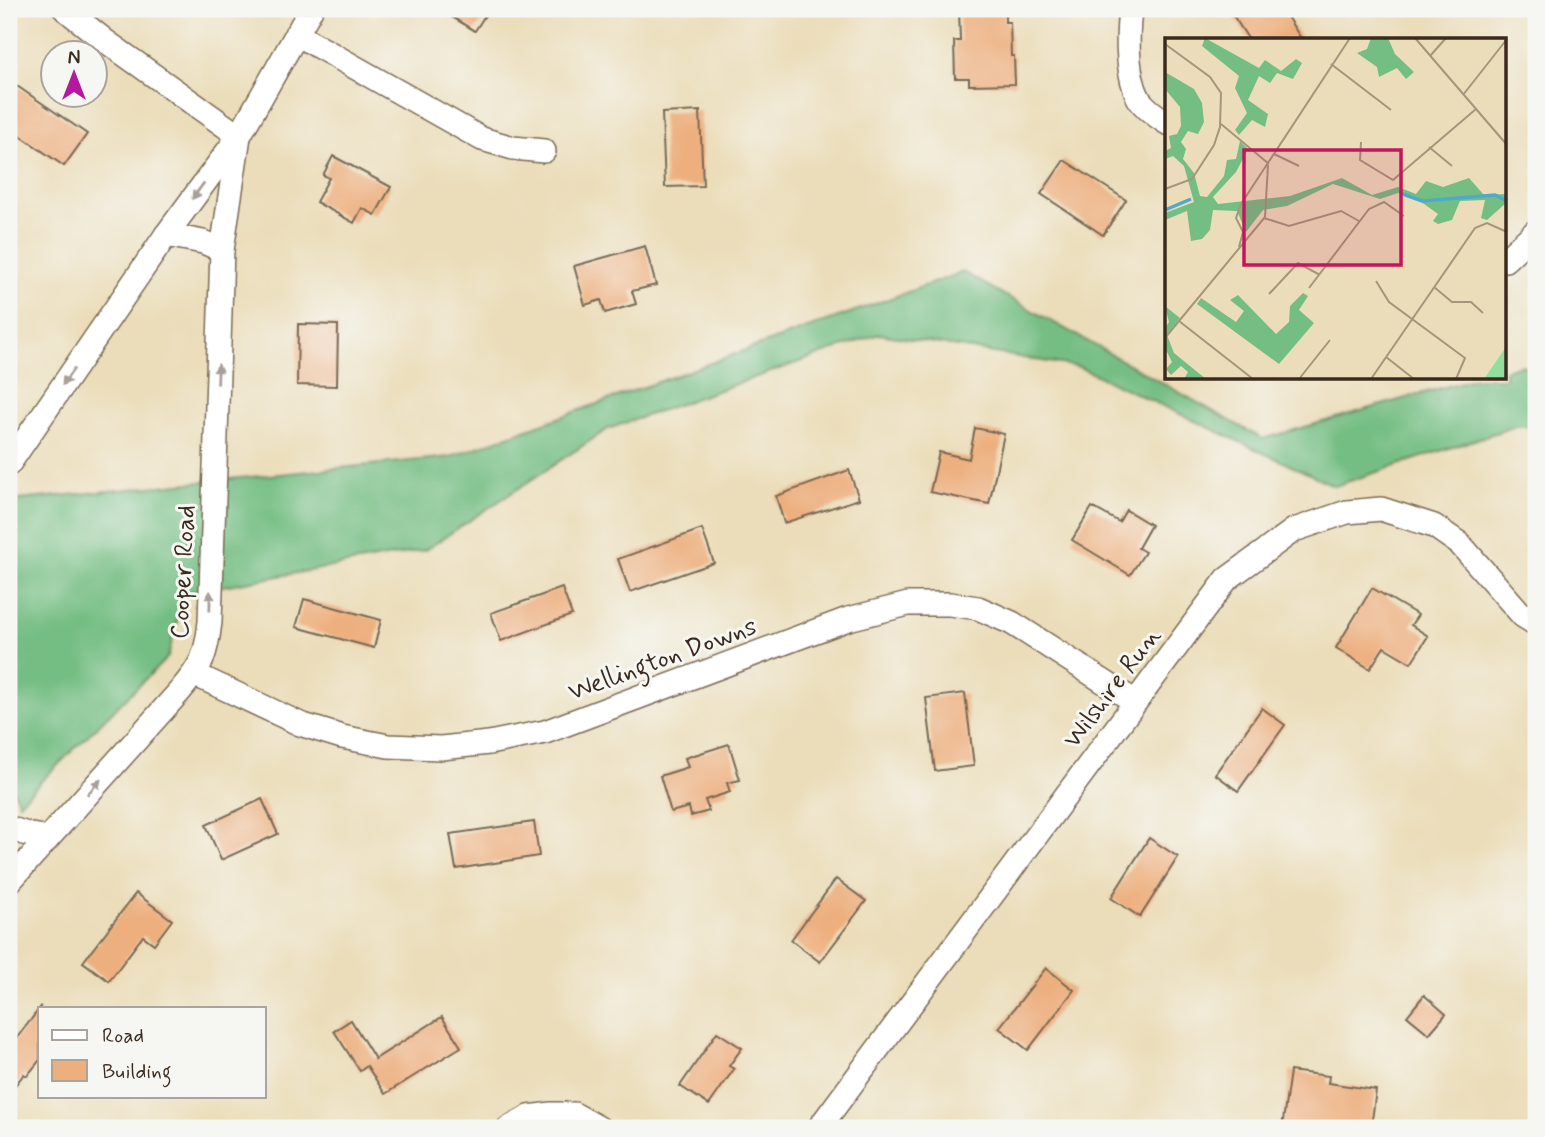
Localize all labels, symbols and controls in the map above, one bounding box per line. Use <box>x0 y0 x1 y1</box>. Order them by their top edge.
north arrow <box>38 38 108 108</box>
inset map <box>1165 38 1506 380</box>
text: N <box>68 46 80 71</box>
one-way arrow <box>192 182 206 200</box>
one-way arrow <box>213 363 224 385</box>
one-way arrow <box>61 368 75 386</box>
street label: Cooper Road <box>164 504 204 640</box>
one-way arrow <box>205 590 216 612</box>
street label: Wellington Downs <box>564 610 763 713</box>
street label: Wilshire Run <box>1056 621 1169 756</box>
one-way arrow <box>85 779 101 796</box>
legend <box>38 1007 266 1098</box>
text: Road <box>102 1022 144 1050</box>
text: Building <box>102 1058 172 1088</box>

